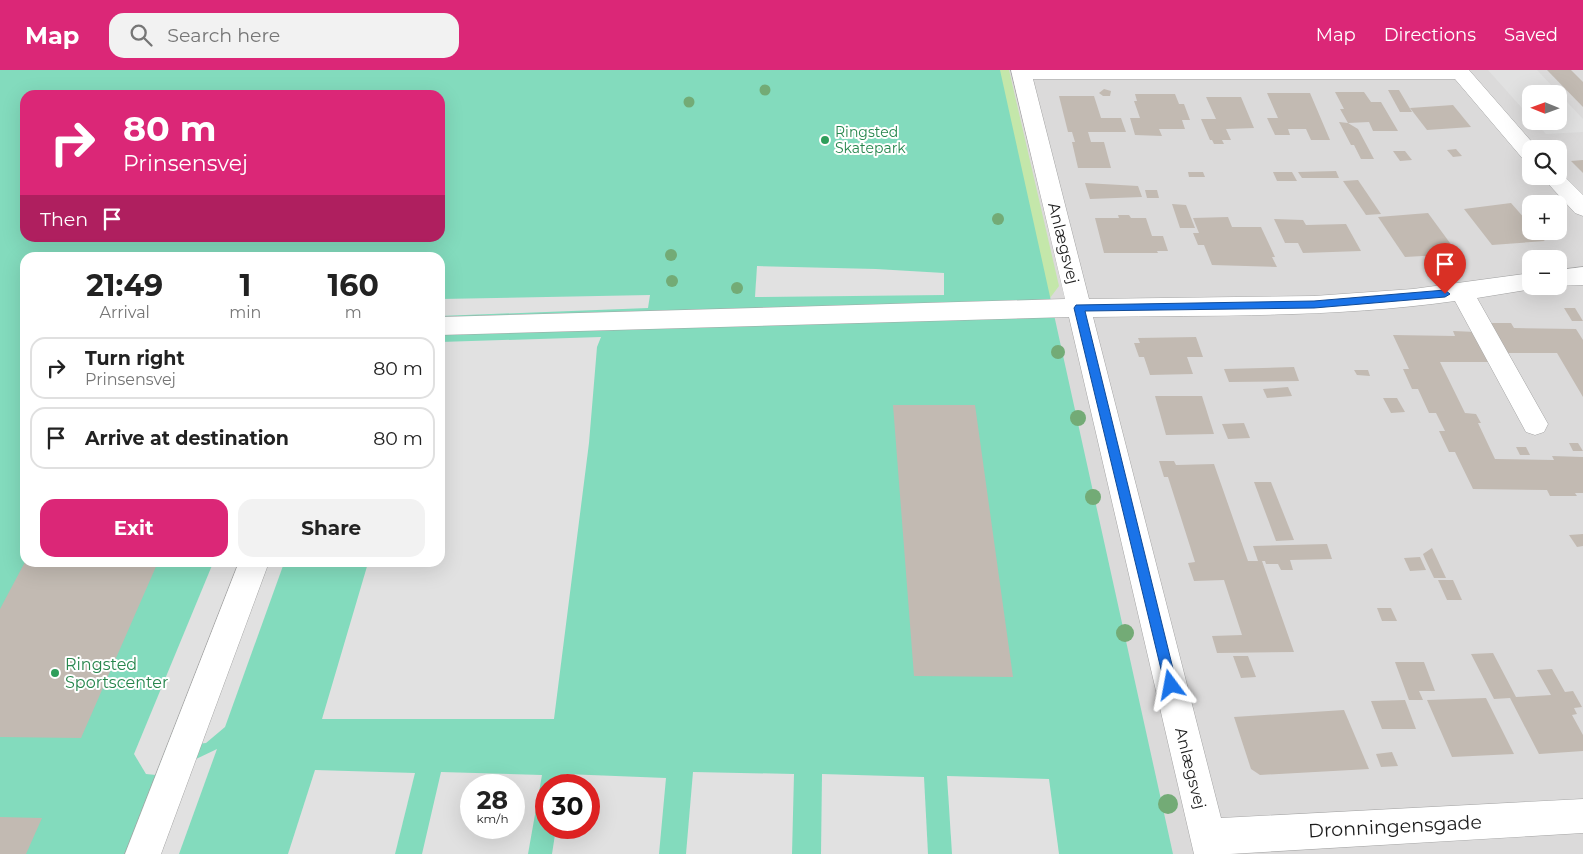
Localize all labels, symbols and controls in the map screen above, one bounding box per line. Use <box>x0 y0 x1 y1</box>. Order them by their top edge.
search box <box>109 13 459 58</box>
text: Map <box>25 21 79 50</box>
icon: search <box>127 21 155 49</box>
text: Search here <box>167 24 280 47</box>
text: Map <box>1316 24 1356 46</box>
text: Directions <box>1384 24 1476 46</box>
text: Saved <box>1504 24 1558 46</box>
north arrow <box>1522 85 1568 130</box>
map controls <box>1522 85 1567 295</box>
text: 80 m <box>123 107 217 150</box>
icon: right <box>40 110 105 175</box>
place label: Ringsted Skatepark <box>835 123 906 157</box>
marker: Ringsted Skatepark <box>819 134 831 146</box>
button: search <box>1522 140 1567 185</box>
text: Prinsensvej <box>123 150 248 177</box>
button: + <box>1522 195 1567 240</box>
street label: Anlægsvej <box>1044 200 1083 286</box>
icon: arrive <box>98 205 126 233</box>
text: Then <box>40 208 88 231</box>
pin <box>1424 243 1466 294</box>
icon: arrive <box>1431 250 1459 278</box>
button: − <box>1522 250 1567 295</box>
text: 21:49 <box>86 267 163 304</box>
text: 1 <box>239 267 251 304</box>
text: 160 <box>328 267 379 304</box>
text: Arrival <box>99 303 150 322</box>
text: min <box>229 303 261 322</box>
text: m <box>345 303 362 322</box>
text: Turn right <box>85 347 185 370</box>
icon: right <box>42 354 70 382</box>
text: 80 m <box>373 357 423 380</box>
text: Prinsensvej <box>85 370 176 389</box>
icon: arrive <box>42 424 70 452</box>
text: Arrive at destination <box>85 427 289 450</box>
text: 80 m <box>373 427 423 450</box>
button: Exit <box>40 499 228 557</box>
button: Share <box>238 499 425 557</box>
place label: Ringsted Sportscenter <box>65 655 168 692</box>
position arrow <box>1144 658 1196 710</box>
marker: Ringsted Sportscenter <box>49 667 61 679</box>
street label: Anlægsvej <box>1171 725 1210 811</box>
speed limit sign: 30 <box>535 774 600 839</box>
text: 28 <box>477 785 508 815</box>
street label: Dronningensgade <box>1308 810 1482 843</box>
text: km/h <box>476 811 509 826</box>

